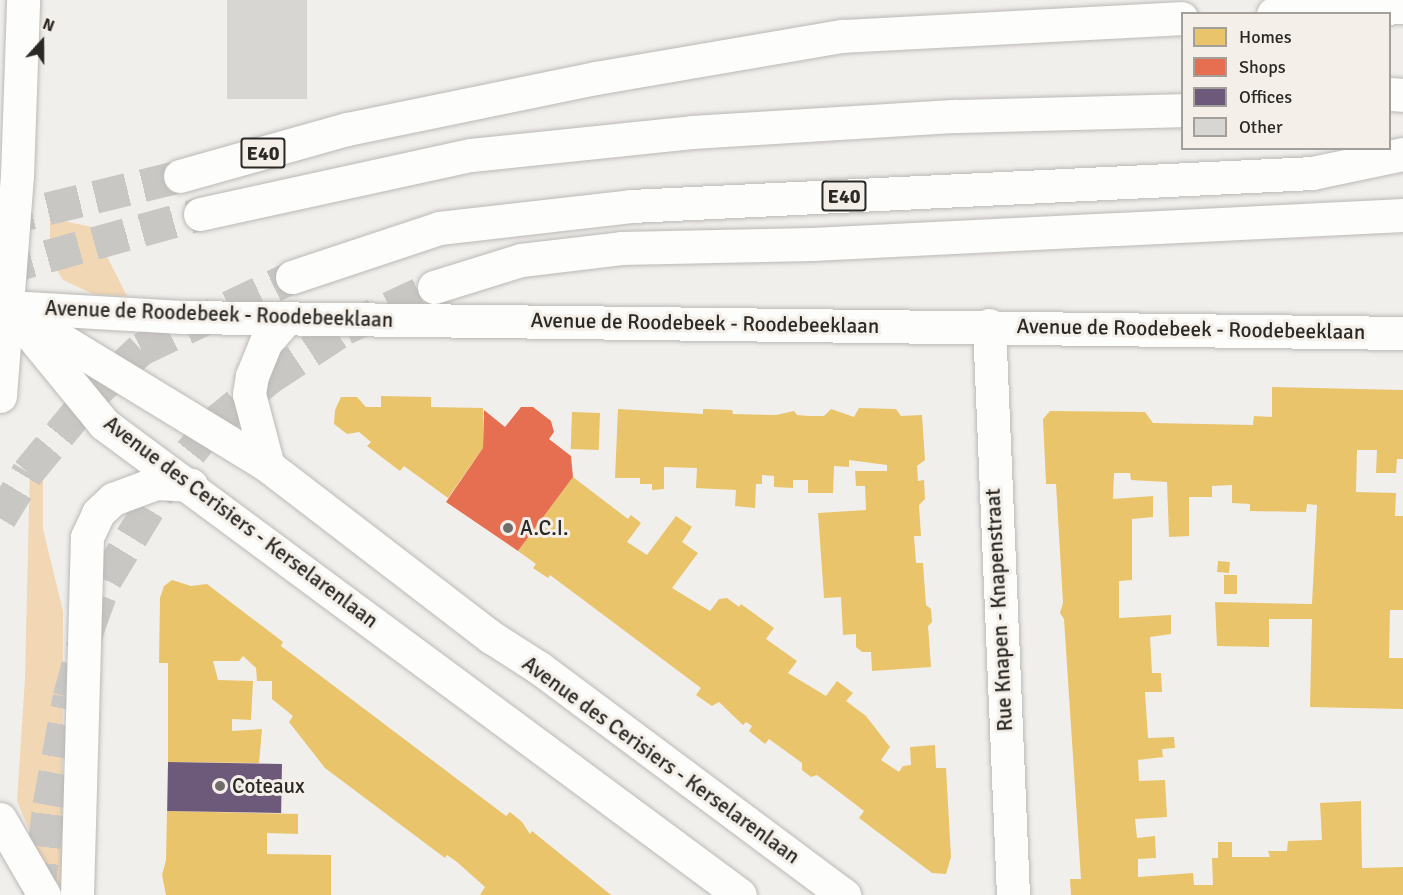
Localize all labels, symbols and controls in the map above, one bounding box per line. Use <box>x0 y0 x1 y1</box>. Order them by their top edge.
north arrow <box>12 12 72 72</box>
legend <box>1181 12 1391 150</box>
text: N <box>40 14 57 37</box>
text: Homes <box>1239 26 1292 48</box>
text: Shops <box>1239 56 1286 78</box>
text: Offices <box>1239 86 1292 108</box>
text: Other <box>1239 116 1283 138</box>
road number: E40 <box>239 136 287 170</box>
road number: E40 <box>820 179 868 213</box>
street label: Avenue de Roodebeek - Roodebeeklaan <box>44 295 394 333</box>
street label: Avenue de Roodebeek - Roodebeeklaan <box>530 307 880 339</box>
street label: Avenue de Roodebeek - Roodebeeklaan <box>1016 313 1366 345</box>
street label: Avenue des Cerisiers - Kerselarenlaan <box>99 411 383 633</box>
street label: Rue Knapen - Knapenstraat <box>980 488 1018 732</box>
place label: A.C.I. <box>520 515 568 541</box>
marker: A.C.I. <box>501 521 515 535</box>
street label: Avenue des Cerisiers - Kerselarenlaan <box>517 651 805 869</box>
place label: Coteaux <box>232 773 305 799</box>
marker: Coteaux <box>213 779 227 793</box>

